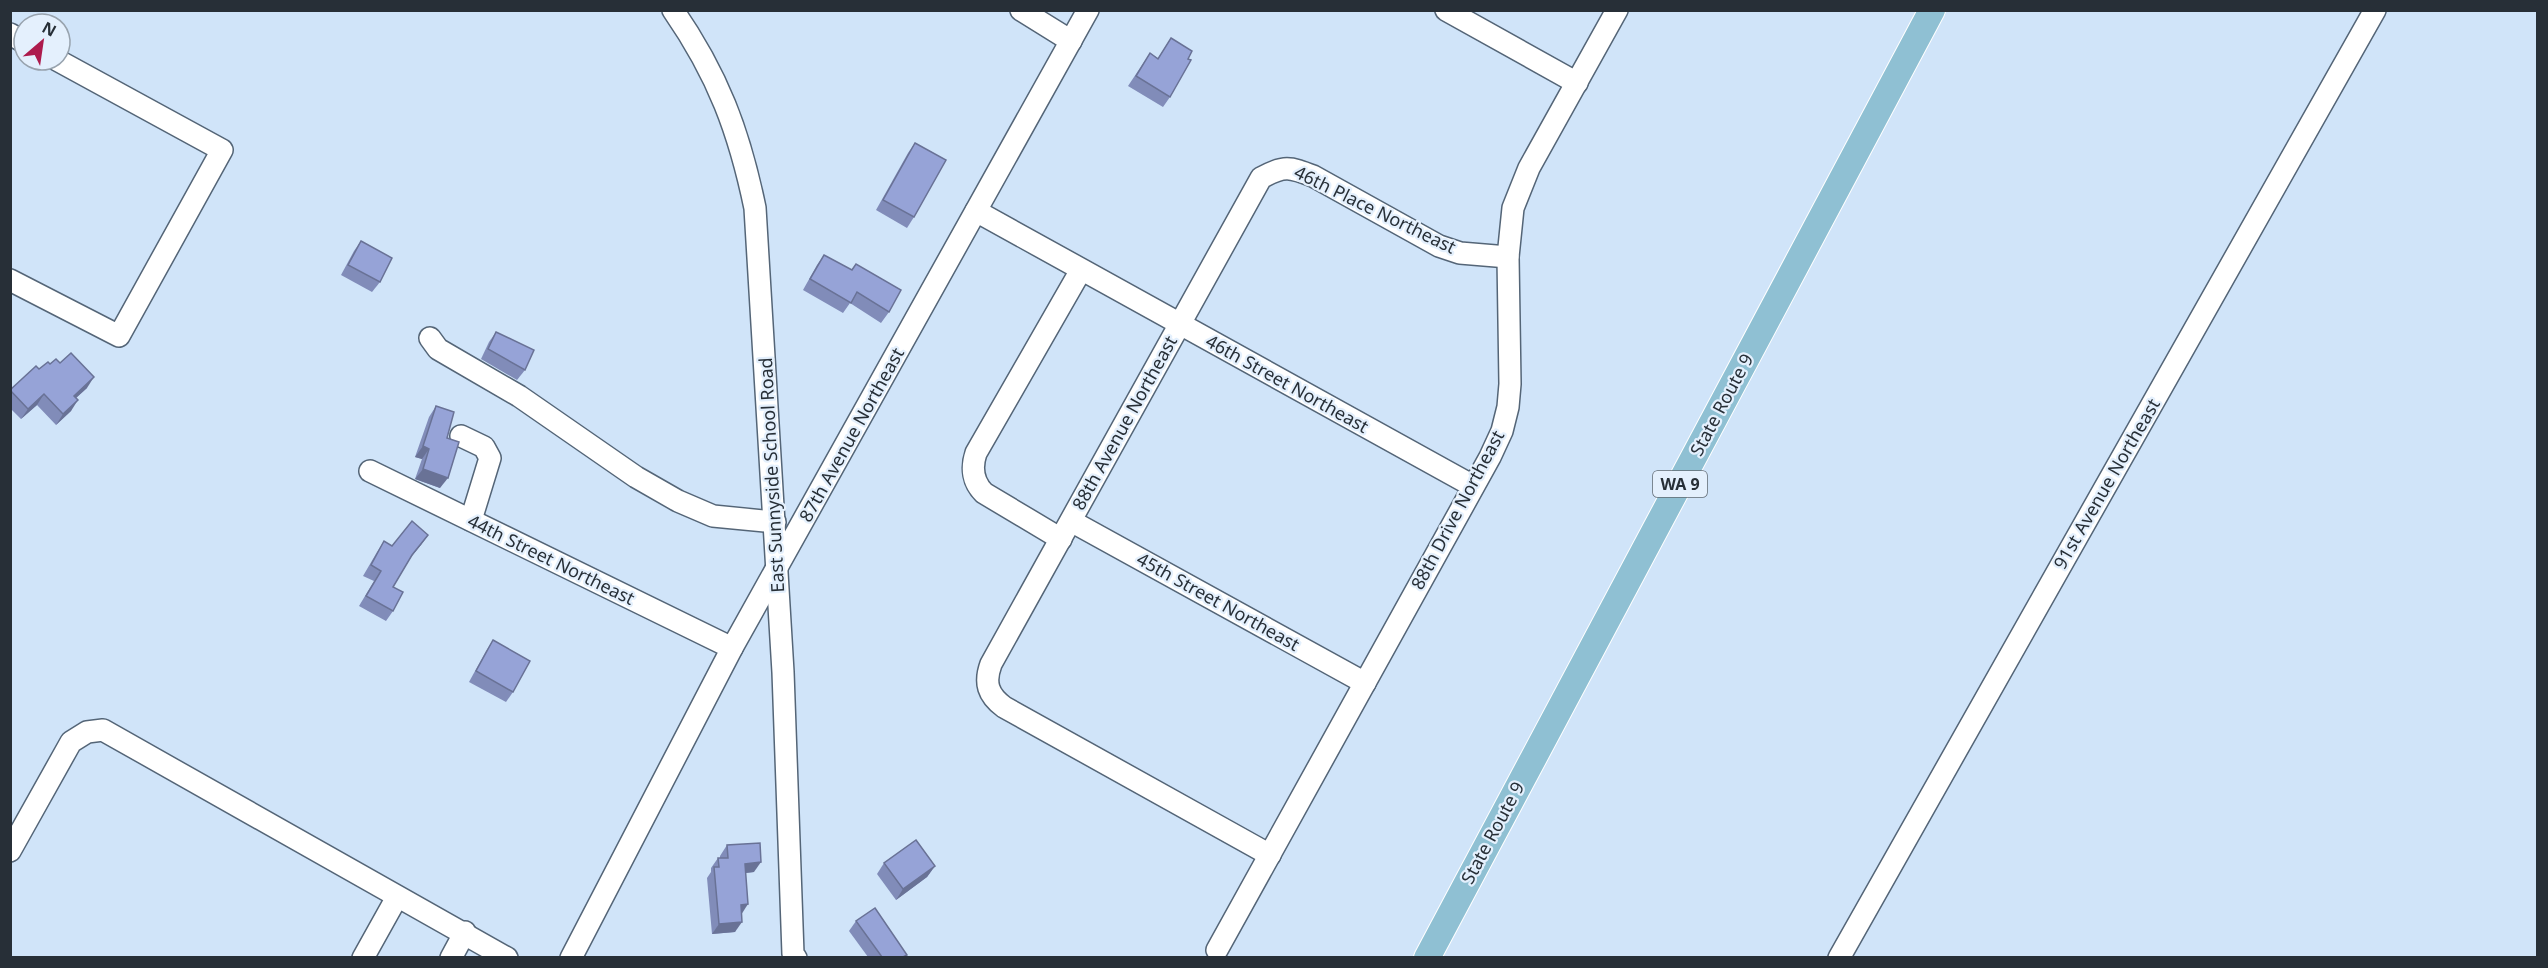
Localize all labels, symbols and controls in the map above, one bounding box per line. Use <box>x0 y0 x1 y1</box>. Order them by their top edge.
north arrow <box>12 12 72 72</box>
text: N <box>38 16 60 42</box>
street label: 46th Place Northeast <box>1291 160 1461 259</box>
street label: 46th Street Northeast <box>1202 328 1374 438</box>
street label: 88th Avenue Northeast <box>1066 331 1182 514</box>
street label: 87th Avenue Northeast <box>793 343 909 526</box>
street label: State Route 9 <box>1684 349 1758 460</box>
street label: East Sunnyside School Road <box>753 357 789 593</box>
street label: 91st Avenue Northeast <box>2047 393 2165 573</box>
street label: 88th Drive Northeast <box>1405 425 1510 593</box>
road number: WA 9 <box>1653 471 1707 497</box>
street label: 44th Street Northeast <box>464 508 639 610</box>
street label: 45th Street Northeast <box>1133 546 1305 656</box>
street label: State Route 9 <box>1455 777 1529 888</box>

